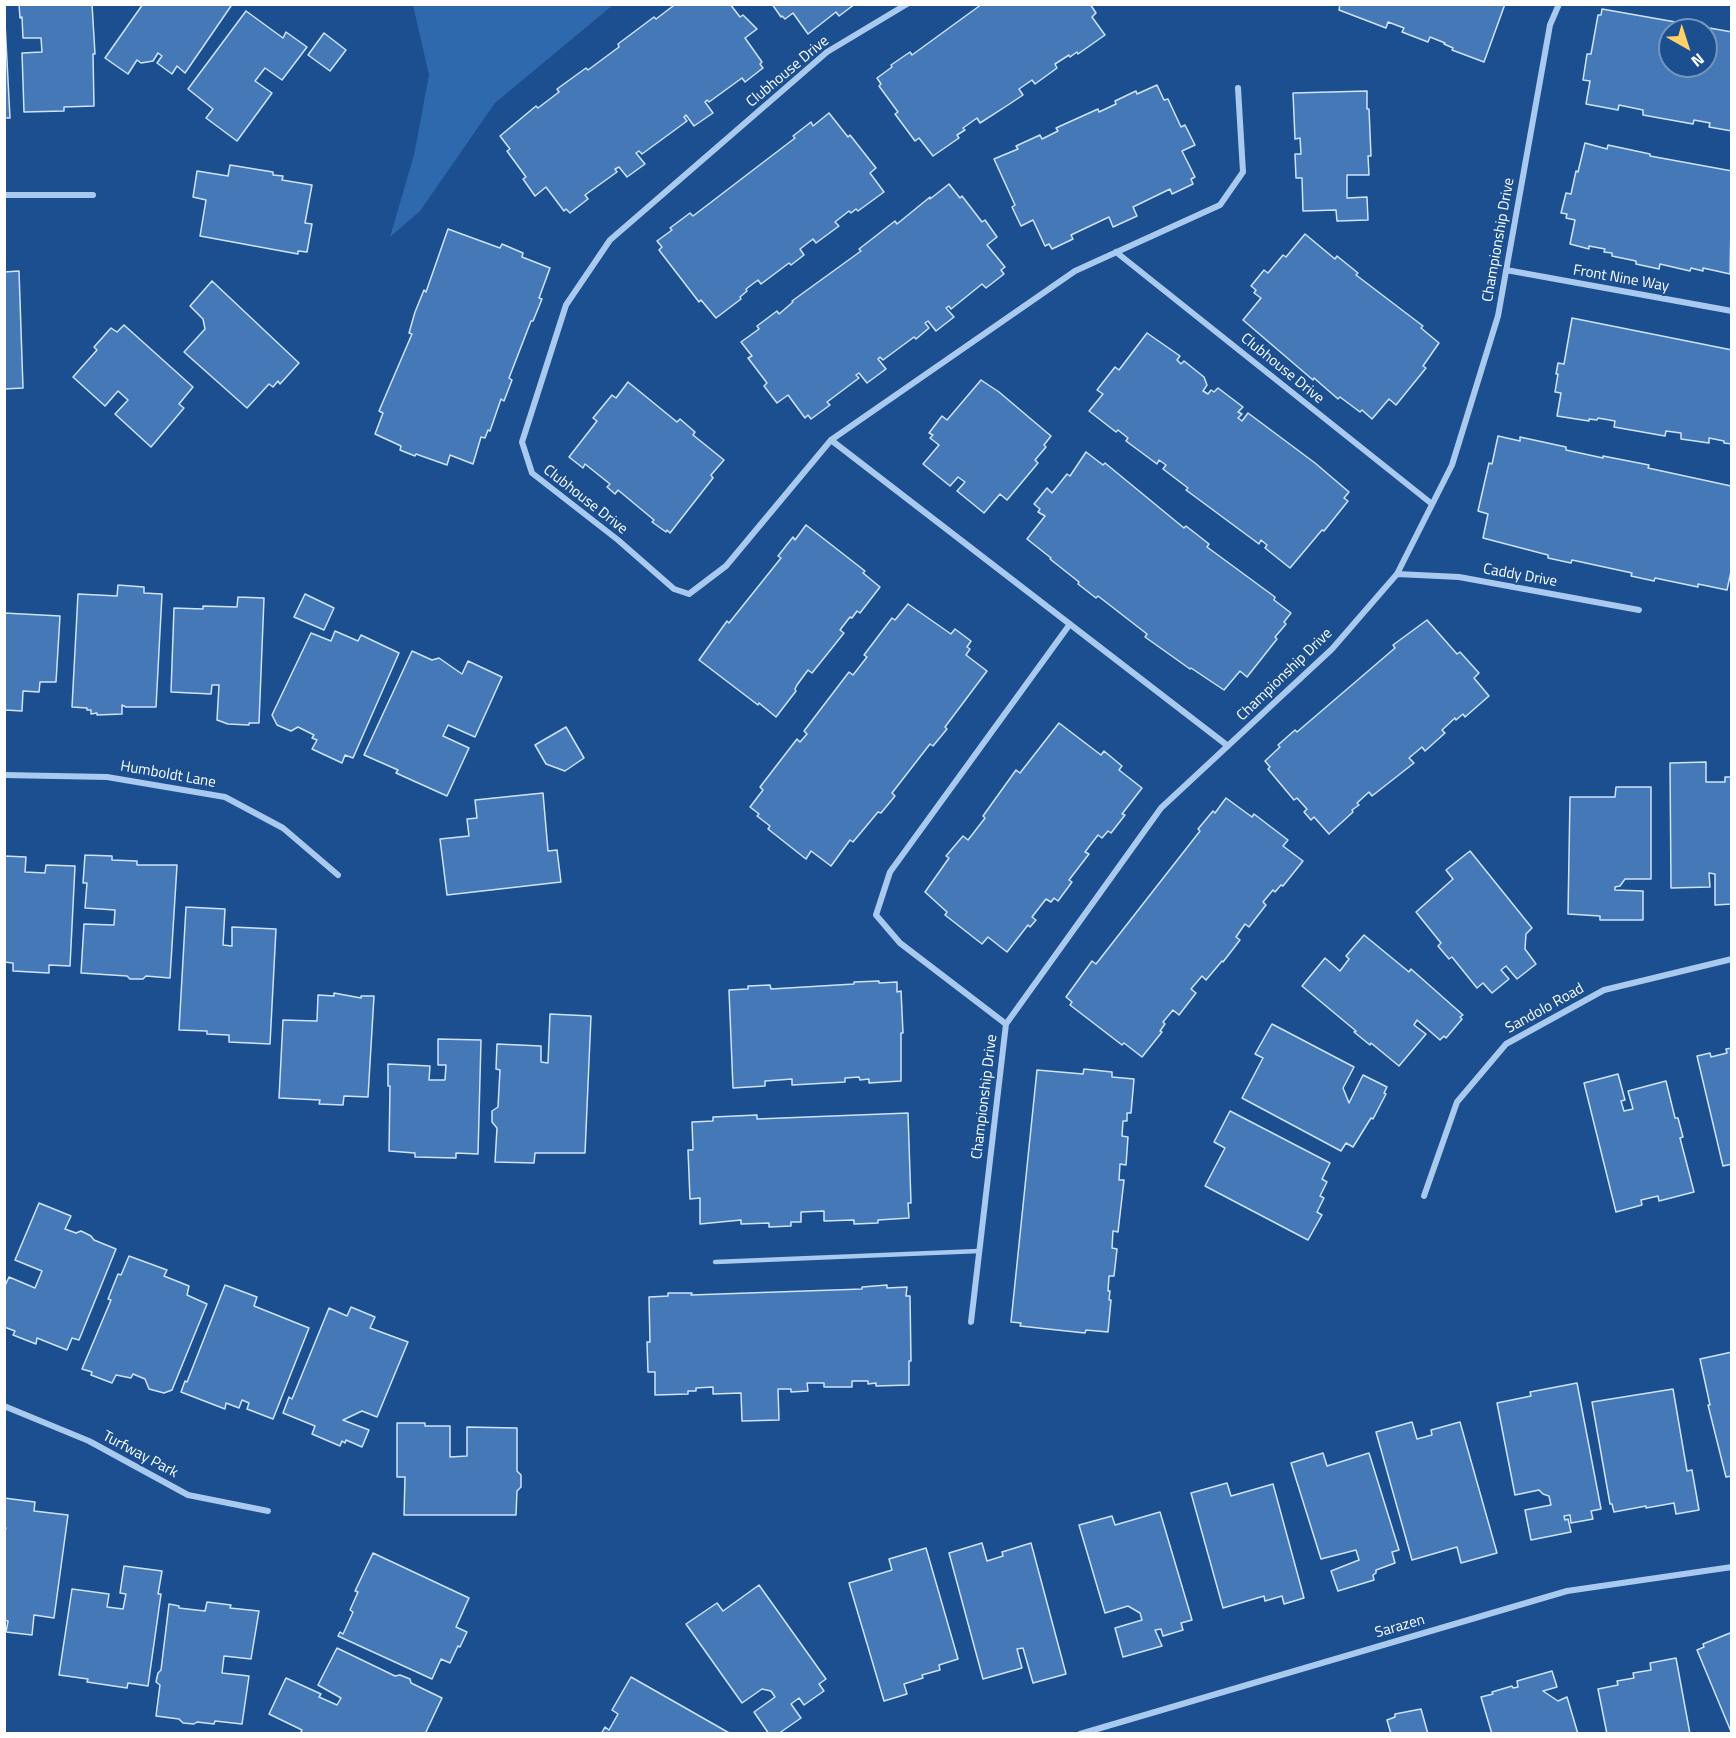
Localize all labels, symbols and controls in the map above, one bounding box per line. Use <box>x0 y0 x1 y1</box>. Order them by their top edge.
north arrow <box>1658 18 1718 78</box>
street label: Clubhouse Drive <box>743 32 833 112</box>
text: N <box>1686 48 1710 73</box>
street label: Championship Drive <box>1479 177 1519 303</box>
street label: Front Nine Way <box>1572 262 1670 296</box>
street label: Clubhouse Drive <box>1237 330 1327 408</box>
street label: Clubhouse Drive <box>539 461 631 539</box>
street label: Caddy Drive <box>1482 561 1558 591</box>
street label: Championship Drive <box>1234 625 1336 725</box>
street label: Humboldt Lane <box>119 758 217 792</box>
street label: Sandolo Road <box>1503 980 1587 1038</box>
street label: Championship Drive <box>968 1033 1002 1161</box>
street label: Turfway Park <box>99 1428 181 1482</box>
street label: Sarazen <box>1373 1611 1427 1643</box>

